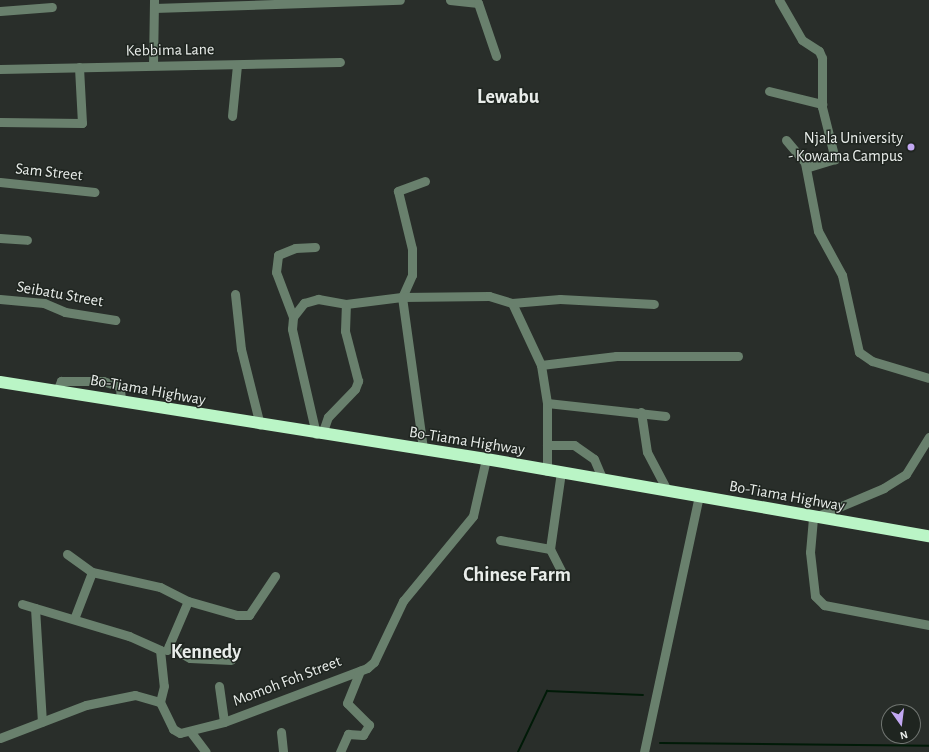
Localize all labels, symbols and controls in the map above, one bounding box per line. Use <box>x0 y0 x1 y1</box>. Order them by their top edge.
street label: Kebbima Lane <box>126 40 214 60</box>
district label: Lewabu <box>477 85 539 109</box>
place label: Njala University - Kowama Campus <box>788 128 903 166</box>
marker: Njala University - Kowama Campus <box>906 142 916 152</box>
street label: Sam Street <box>14 159 84 185</box>
street label: Seibatu Street <box>15 277 105 311</box>
street label: Bo-Tiama Highway <box>89 370 207 410</box>
street label: Bo-Tiama Highway <box>408 422 526 460</box>
street label: Bo-Tiama Highway <box>728 476 846 516</box>
district label: Chinese Farm <box>463 563 571 587</box>
district label: Kennedy <box>171 640 241 664</box>
street label: Momoh Foh Street <box>230 652 344 710</box>
north arrow <box>881 704 921 744</box>
text: N <box>899 729 909 741</box>

